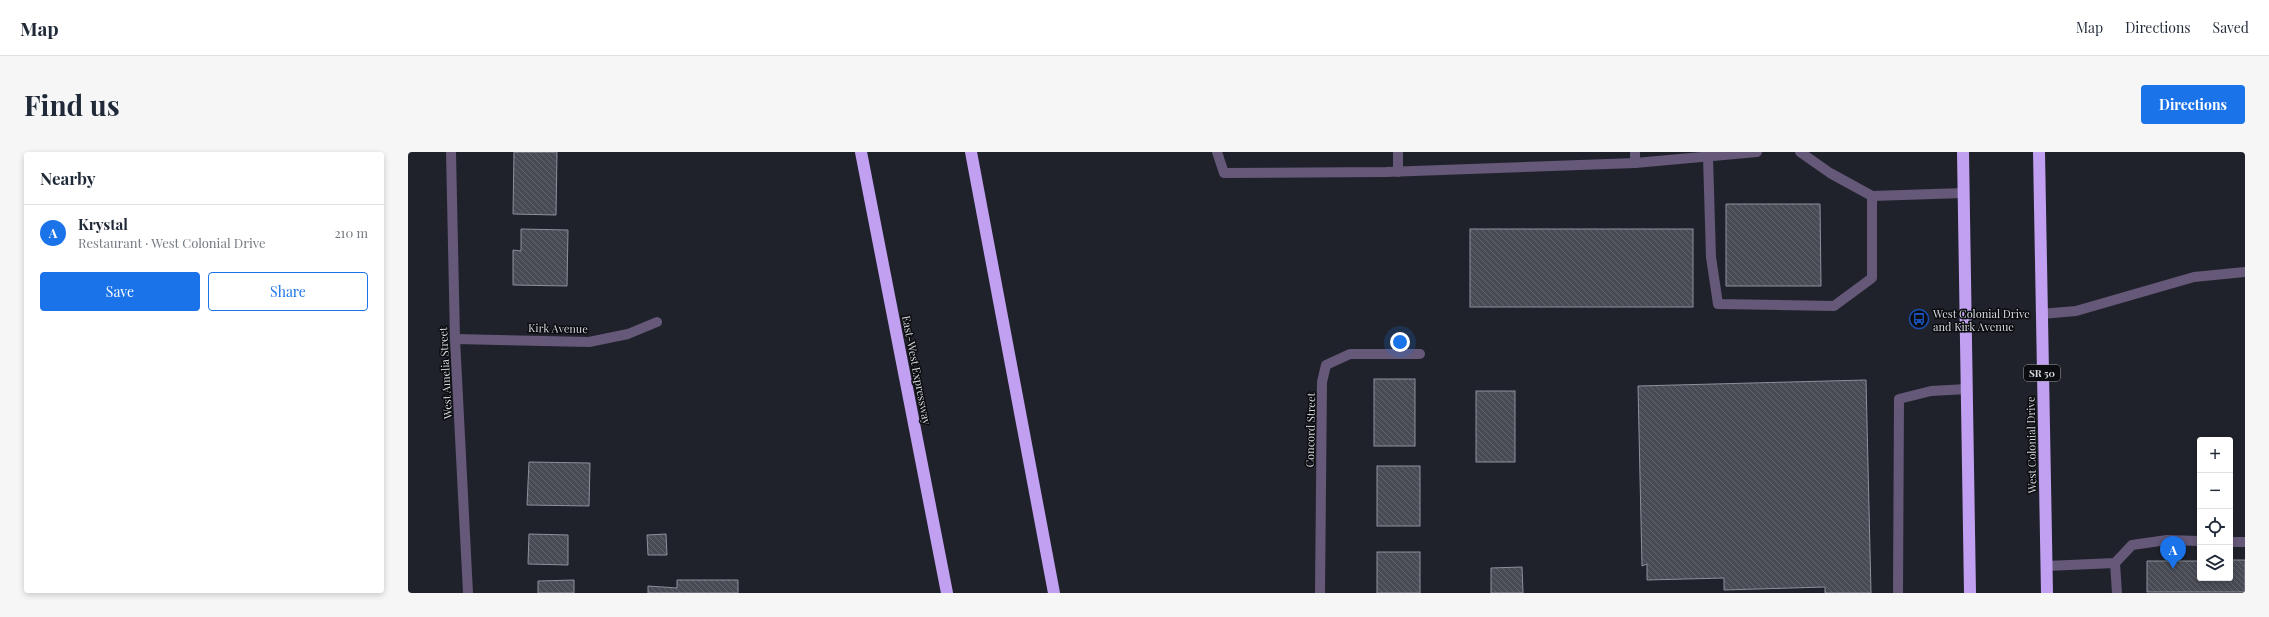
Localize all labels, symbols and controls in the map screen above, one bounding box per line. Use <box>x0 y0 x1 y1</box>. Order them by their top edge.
text: Map <box>20 15 59 41</box>
text: Map <box>2076 18 2103 37</box>
text: Directions <box>2125 18 2191 37</box>
text: Saved <box>2213 18 2249 37</box>
button: Directions <box>2141 85 2245 124</box>
text: Find us <box>24 86 120 123</box>
text: Nearby <box>40 167 95 189</box>
text: Krystal <box>78 214 128 234</box>
text: A <box>49 224 57 241</box>
text: 210 m <box>334 224 368 241</box>
text: Restaurant · West Colonial Drive <box>78 234 266 251</box>
button: Save <box>40 272 200 311</box>
button: Share <box>208 272 368 311</box>
place label: West Colonial Drive and Kirk Avenue <box>1932 306 2030 334</box>
bus stop icon: West Colonial Drive and Kirk Avenue <box>1908 308 1930 330</box>
street label: East-West Expressway <box>899 314 935 426</box>
street label: Kirk Avenue <box>528 320 588 336</box>
street label: West Amelia Street <box>435 327 455 420</box>
your location <box>1390 332 1410 352</box>
road number: SR 50 <box>2024 365 2060 381</box>
street label: Concord Street <box>1302 392 1318 468</box>
street label: West Colonial Drive <box>2023 396 2039 494</box>
map controls <box>2197 437 2233 581</box>
button: + <box>2197 437 2233 473</box>
button: − <box>2197 473 2233 509</box>
button: locate <box>2197 509 2233 545</box>
pin: A <box>2160 536 2186 569</box>
button: layers <box>2197 545 2233 581</box>

